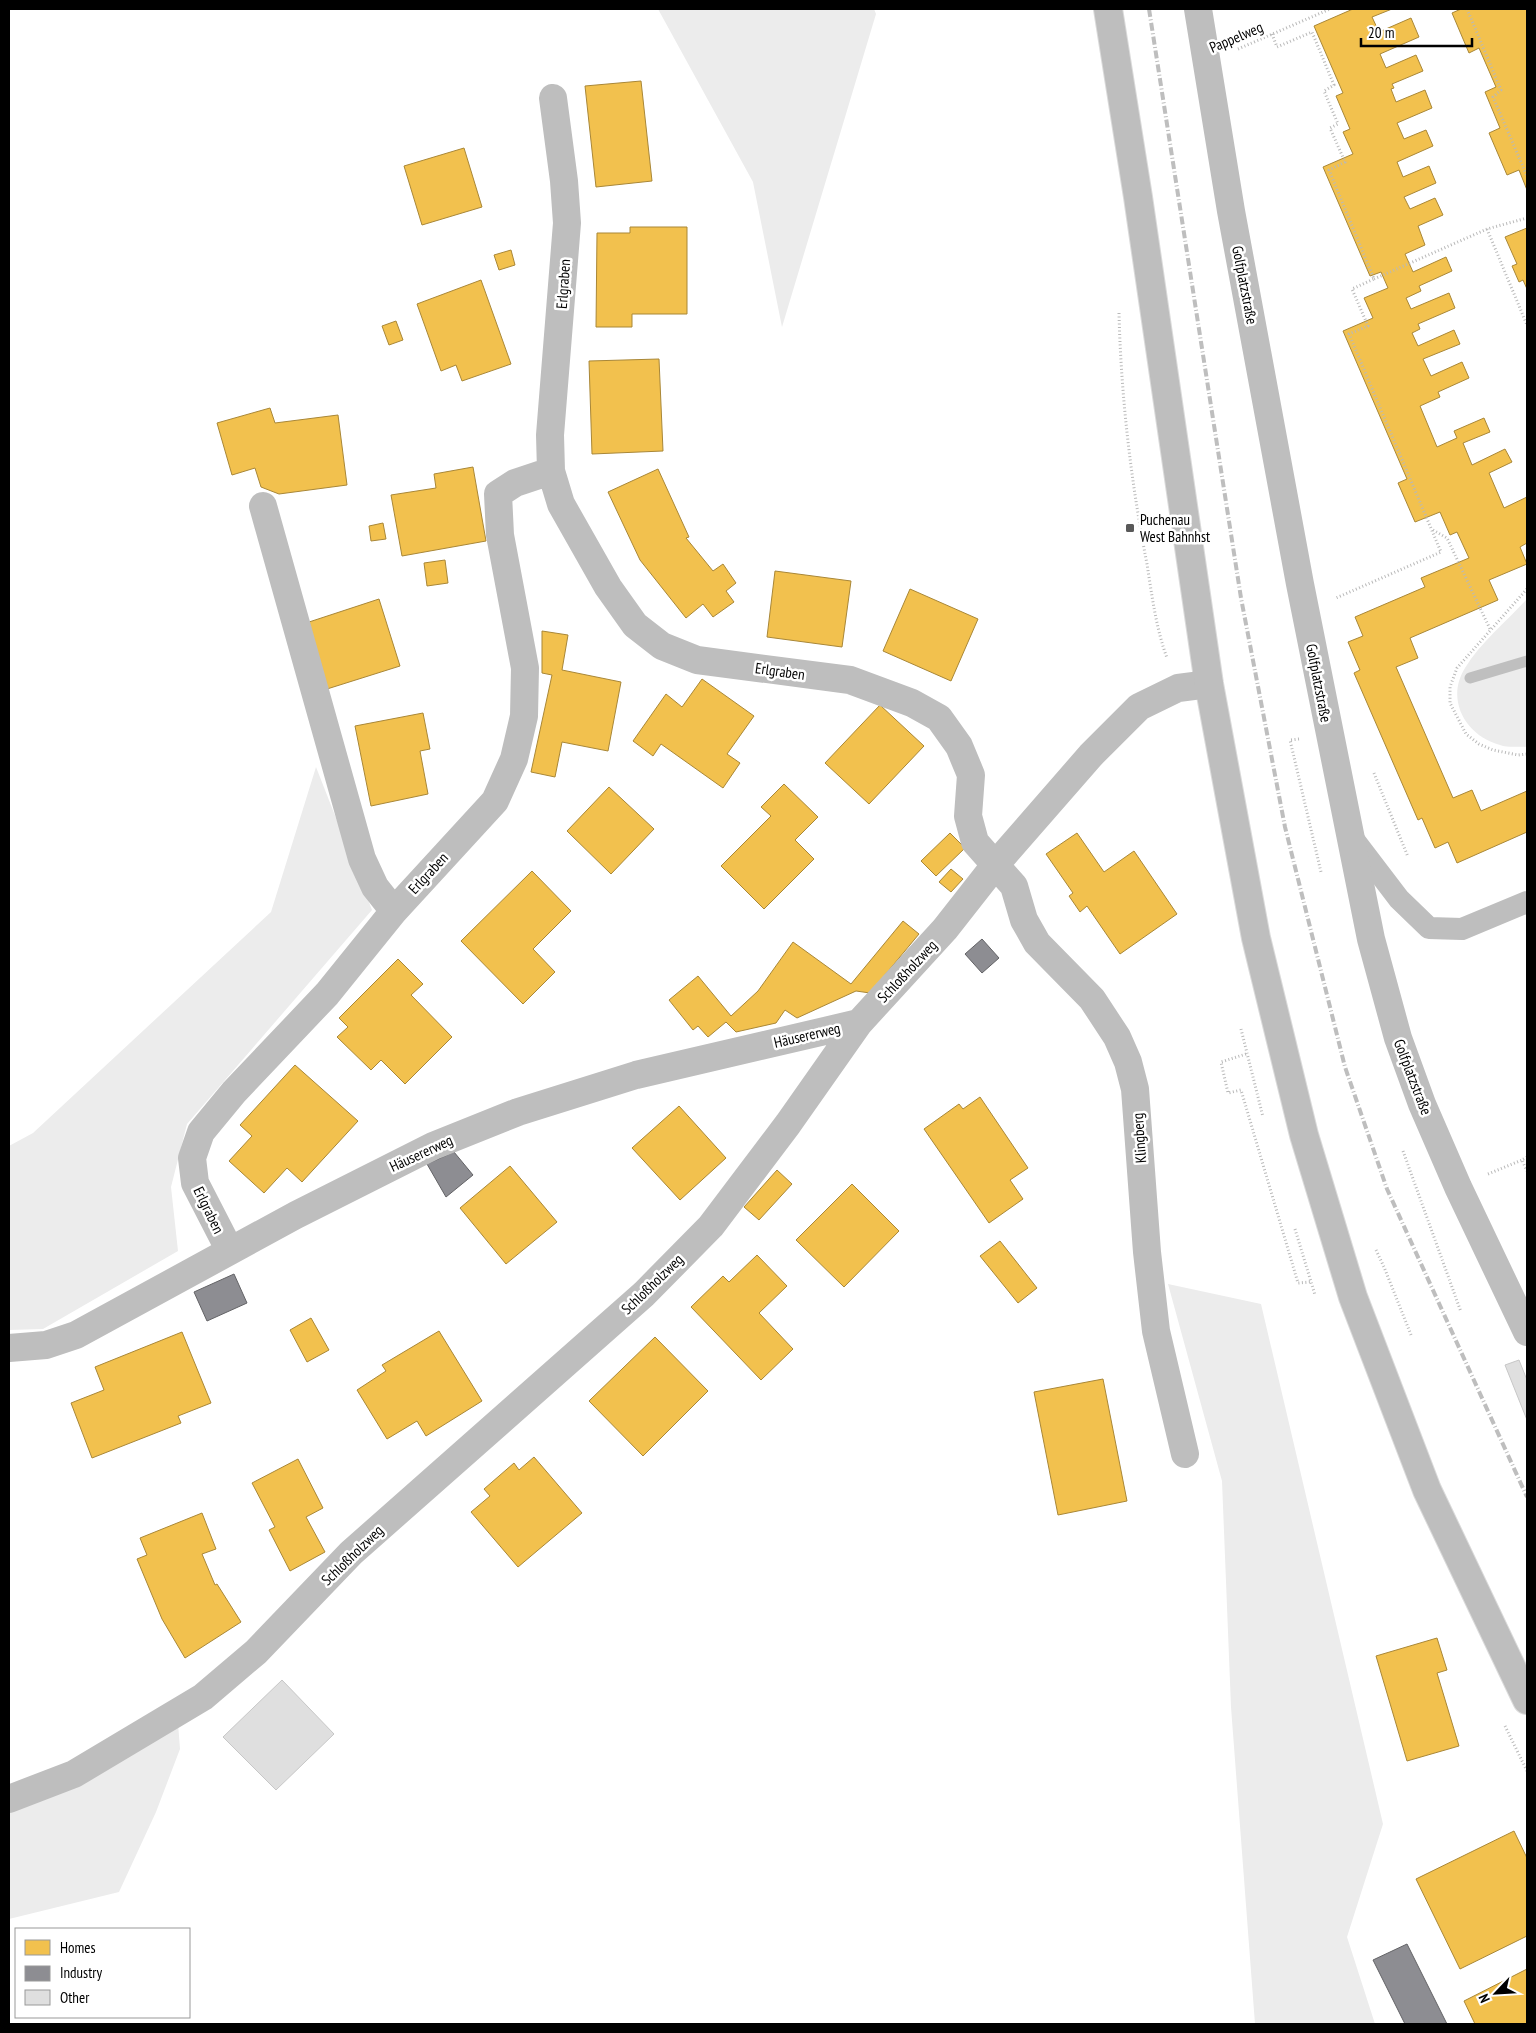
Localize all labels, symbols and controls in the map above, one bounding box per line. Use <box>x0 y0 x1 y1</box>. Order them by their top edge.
scale bar <box>1361 15 1472 47</box>
street label: Pappelweg <box>1206 17 1266 57</box>
text: 20 m <box>1368 23 1394 42</box>
street label: Golfplatzstraße <box>1228 244 1262 326</box>
street label: Erlgraben <box>552 258 574 310</box>
place label: Puchenau West Bahnhst <box>1140 510 1210 546</box>
marker: Puchenau West Bahnhst <box>1124 522 1136 534</box>
street label: Golfplatzstraße <box>1302 642 1336 724</box>
street label: Erlgraben <box>754 658 806 684</box>
street label: Erlgraben <box>404 848 452 898</box>
street label: Schloßholzweg <box>873 936 941 1006</box>
street label: Häusererweg <box>772 1018 842 1052</box>
street label: Golfplatzstraße <box>1390 1036 1436 1118</box>
street label: Klingberg <box>1128 1112 1150 1164</box>
street label: Häusererweg <box>386 1130 456 1176</box>
street label: Erlgraben <box>190 1183 228 1237</box>
street label: Schloßholzweg <box>617 1250 687 1318</box>
street label: Schloßholzweg <box>317 1521 387 1589</box>
legend <box>15 1928 190 2018</box>
text: Homes <box>60 1938 96 1957</box>
text: Industry <box>60 1963 102 1982</box>
north arrow <box>1471 1968 1521 2018</box>
text: Other <box>60 1988 90 2007</box>
text: N <box>1474 1991 1494 2006</box>

